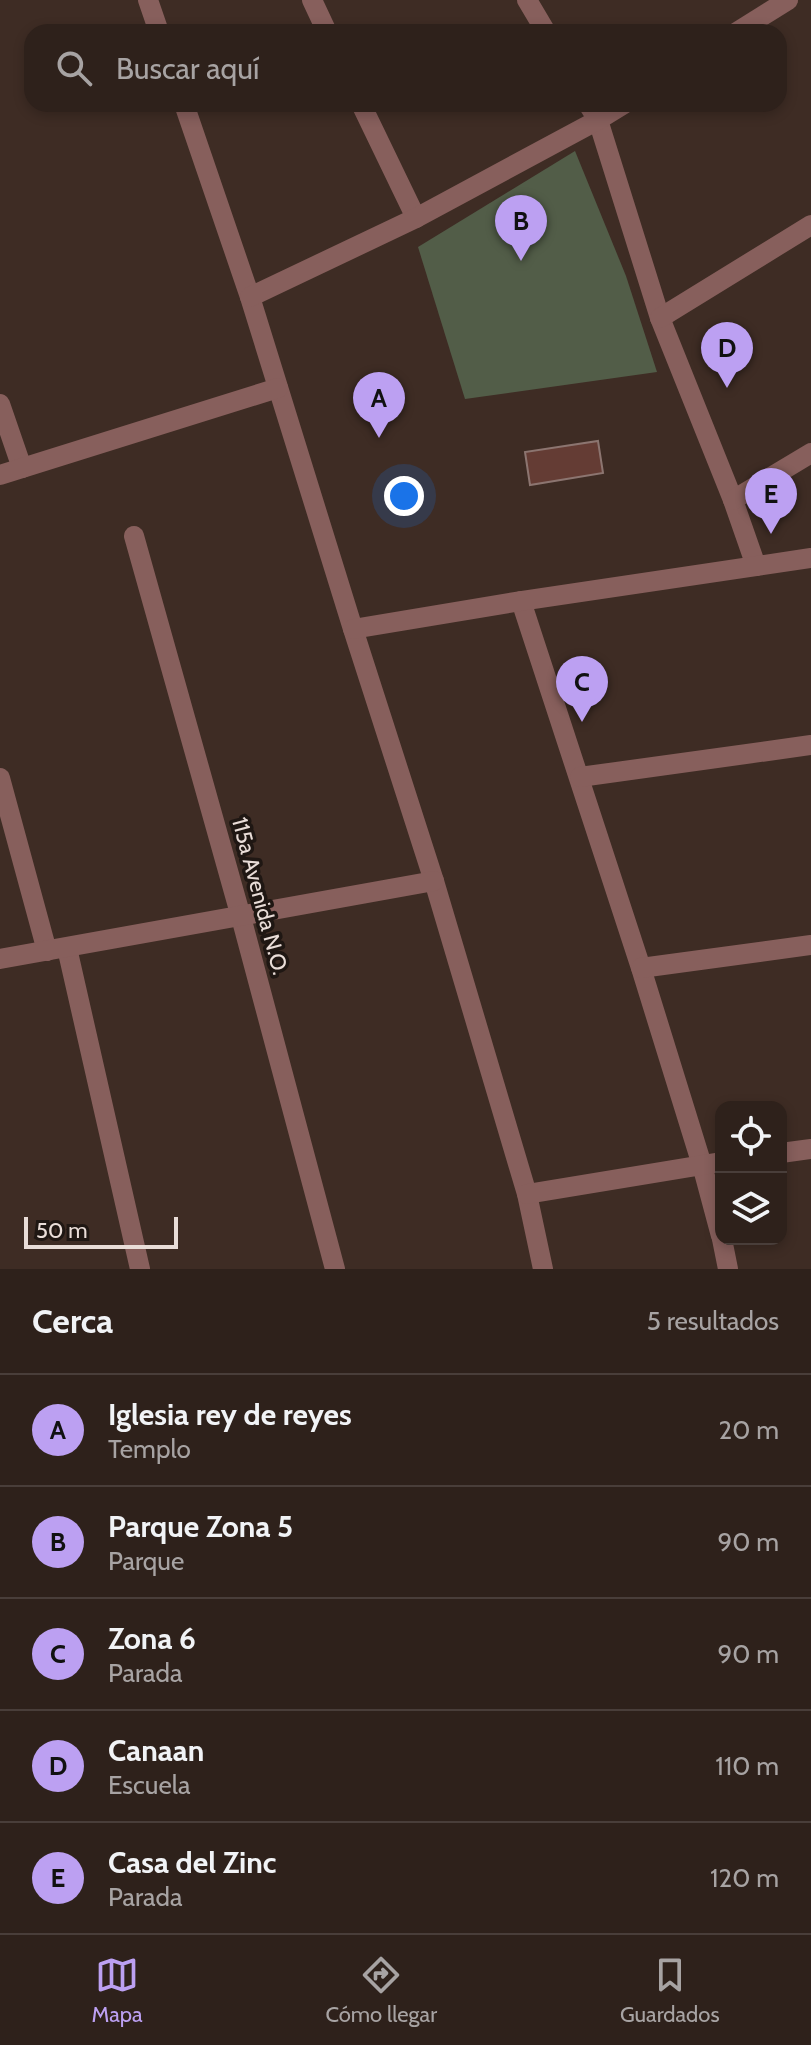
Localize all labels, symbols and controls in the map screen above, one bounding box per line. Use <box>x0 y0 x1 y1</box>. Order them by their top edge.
search box <box>24 24 787 112</box>
icon: search <box>52 46 96 90</box>
text: Buscar aquí <box>116 50 259 87</box>
pin: B <box>495 195 547 261</box>
pin: D <box>701 322 753 388</box>
pin: A <box>353 372 405 438</box>
pin: E <box>745 468 797 534</box>
your location <box>384 476 424 516</box>
pin: C <box>556 656 608 722</box>
street label: 115a Avenida N.O. <box>226 814 294 978</box>
map controls <box>715 1101 787 1245</box>
button: locate <box>715 1101 787 1173</box>
button: layers <box>715 1173 787 1245</box>
scale bar <box>24 1213 178 1249</box>
text: 50 m <box>36 1217 88 1244</box>
text: Cerca <box>32 1300 113 1342</box>
text: 5 resultados <box>647 1305 779 1337</box>
text: Iglesia rey de reyes <box>108 1396 352 1433</box>
text: A <box>50 1414 66 1446</box>
text: 20 m <box>719 1414 779 1446</box>
text: Templo <box>108 1433 191 1465</box>
text: Parque Zona 5 <box>108 1508 293 1545</box>
text: B <box>50 1526 66 1558</box>
text: 90 m <box>717 1526 779 1558</box>
text: Parque <box>108 1545 184 1577</box>
text: Zona 6 <box>108 1620 196 1657</box>
text: C <box>50 1638 66 1670</box>
text: 90 m <box>717 1638 779 1670</box>
text: Parada <box>108 1657 182 1689</box>
text: Canaan <box>108 1732 204 1769</box>
text: D <box>49 1750 67 1782</box>
text: 110 m <box>715 1750 779 1782</box>
text: Escuela <box>108 1769 190 1801</box>
text: Casa del Zinc <box>108 1844 276 1881</box>
text: E <box>51 1862 65 1894</box>
text: 120 m <box>710 1862 779 1894</box>
text: Parada <box>108 1881 182 1913</box>
tab: Mapa <box>91 1953 143 2028</box>
tab: Cómo llegar <box>325 1953 437 2028</box>
tab: Guardados <box>620 1953 720 2028</box>

